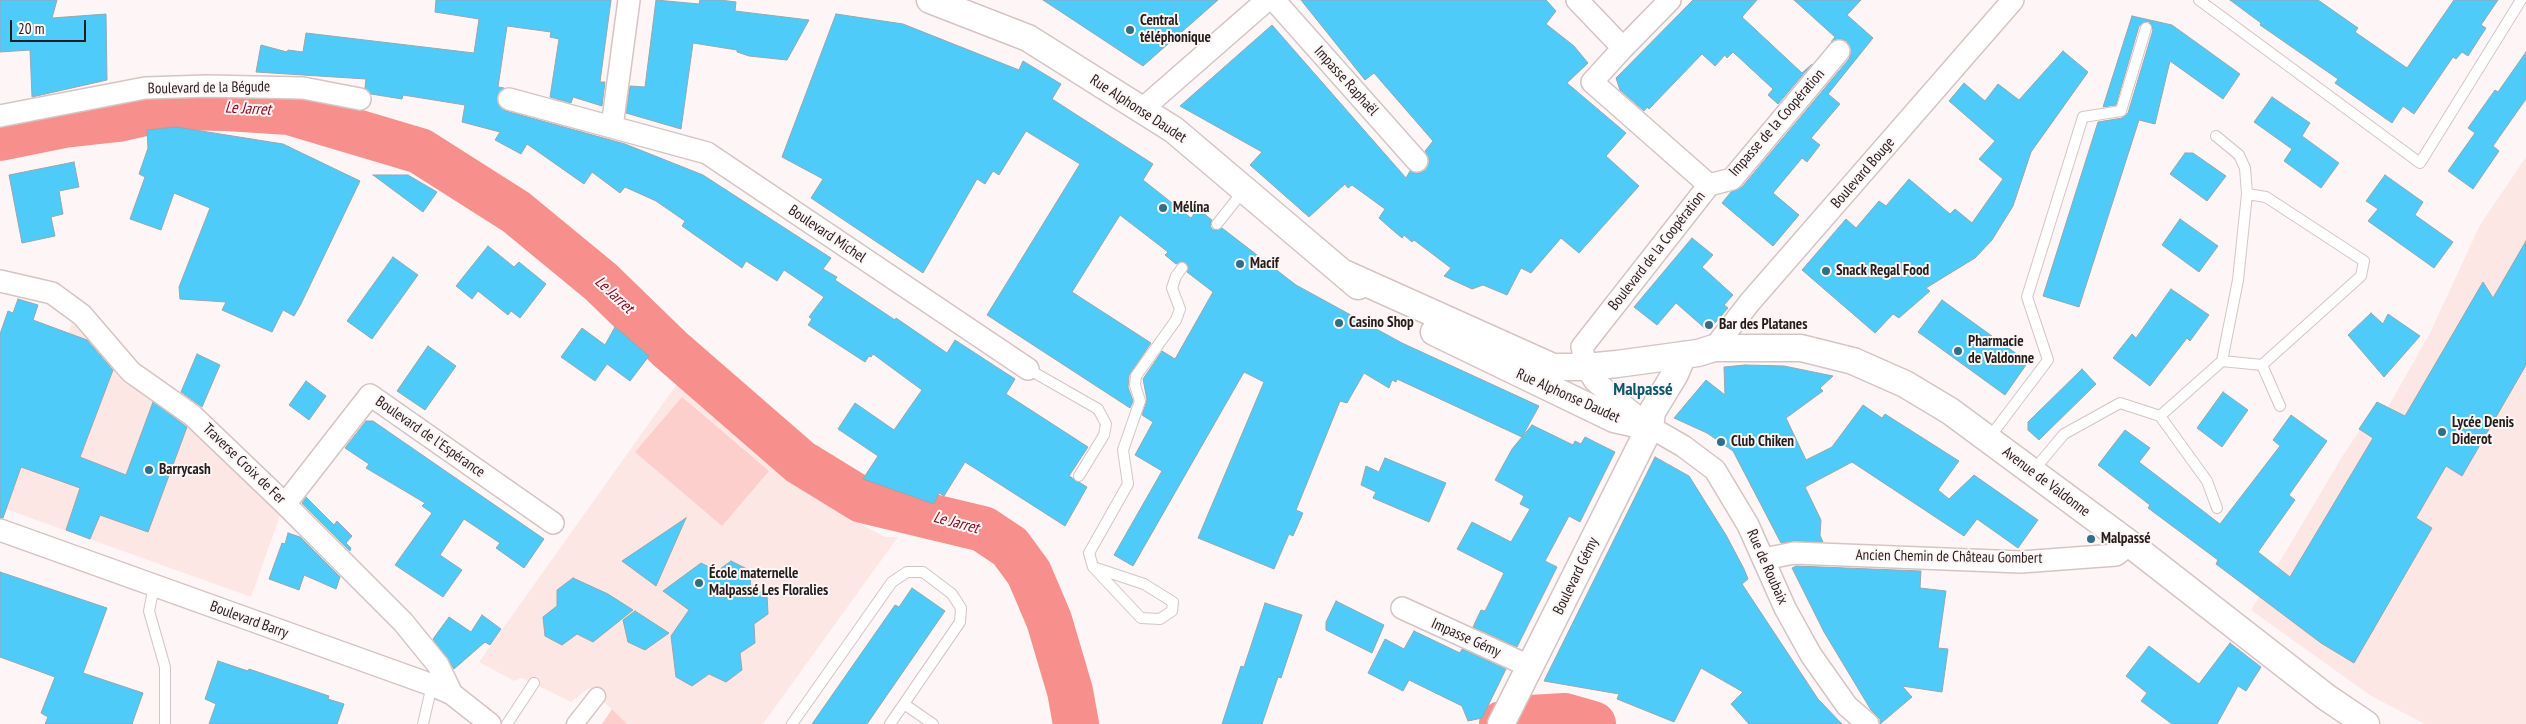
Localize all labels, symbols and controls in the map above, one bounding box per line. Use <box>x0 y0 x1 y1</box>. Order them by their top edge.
scale bar <box>12 10 89 42</box>
place label: Central téléphonique <box>1140 12 1211 47</box>
text: 20 m <box>18 19 44 38</box>
marker: Central téléphonique <box>1124 24 1136 36</box>
street label: Impasse Raphaël <box>1310 43 1382 119</box>
street label: Impasse de la Coopération <box>1725 66 1829 180</box>
street label: Rue Alphonse Daudet <box>1086 71 1190 147</box>
street label: Boulevard de la Bégude <box>148 78 270 98</box>
water label: Le Jarret <box>225 98 271 120</box>
street label: Boulevard Bouge <box>1827 134 1899 212</box>
street label: Boulevard de la Coopération <box>1605 188 1709 314</box>
place label: Mélína <box>1173 199 1209 217</box>
street label: Boulevard Michel <box>785 202 869 266</box>
marker: Mélína <box>1157 202 1169 214</box>
place label: Macif <box>1250 255 1279 273</box>
marker: Macif <box>1234 258 1246 270</box>
place label: Snack Regal Food <box>1836 262 1929 280</box>
marker: Snack Regal Food <box>1820 265 1832 277</box>
water label: Le Jarret <box>591 272 637 318</box>
place label: Casino Shop <box>1349 314 1414 332</box>
place label: Bar des Platanes <box>1719 316 1807 334</box>
marker: Casino Shop <box>1333 317 1345 329</box>
marker: Bar des Platanes <box>1703 319 1715 331</box>
place label: Pharmacie de Valdonne <box>1968 333 2034 368</box>
marker: Pharmacie de Valdonne <box>1952 345 1964 357</box>
street label: Rue Alphonse Daudet <box>1513 365 1623 427</box>
district label: Malpassé <box>1613 379 1673 401</box>
street label: Boulevard de l'Espérance <box>372 393 488 481</box>
place label: Lycée Denis Diderot <box>2452 414 2514 449</box>
street label: Traverse Croix de Fer <box>199 420 289 508</box>
marker: Lycée Denis Diderot <box>2436 426 2448 438</box>
place label: Club Chiken <box>1731 433 1794 451</box>
marker: Club Chiken <box>1715 436 1727 448</box>
street label: Avenue de Valdonne <box>1999 443 2093 521</box>
place label: Barrycash <box>159 461 211 479</box>
marker: Barrycash <box>143 464 155 476</box>
water label: Le Jarret <box>931 508 981 538</box>
street label: Rue de Roubaix <box>1742 527 1792 607</box>
place label: Malpassé <box>2101 530 2151 548</box>
marker: Malpassé <box>2085 533 2097 545</box>
street label: Boulevard Gémy <box>1549 534 1603 618</box>
street label: Ancien Chemin de Château Gombert <box>1855 546 2043 568</box>
place label: École maternelle Malpassé Les Floralies <box>709 565 828 600</box>
marker: École maternelle Malpassé Les Floralies <box>693 577 705 589</box>
street label: Boulevard Barry <box>207 598 291 642</box>
street label: Impasse Gémy <box>1428 615 1504 661</box>

